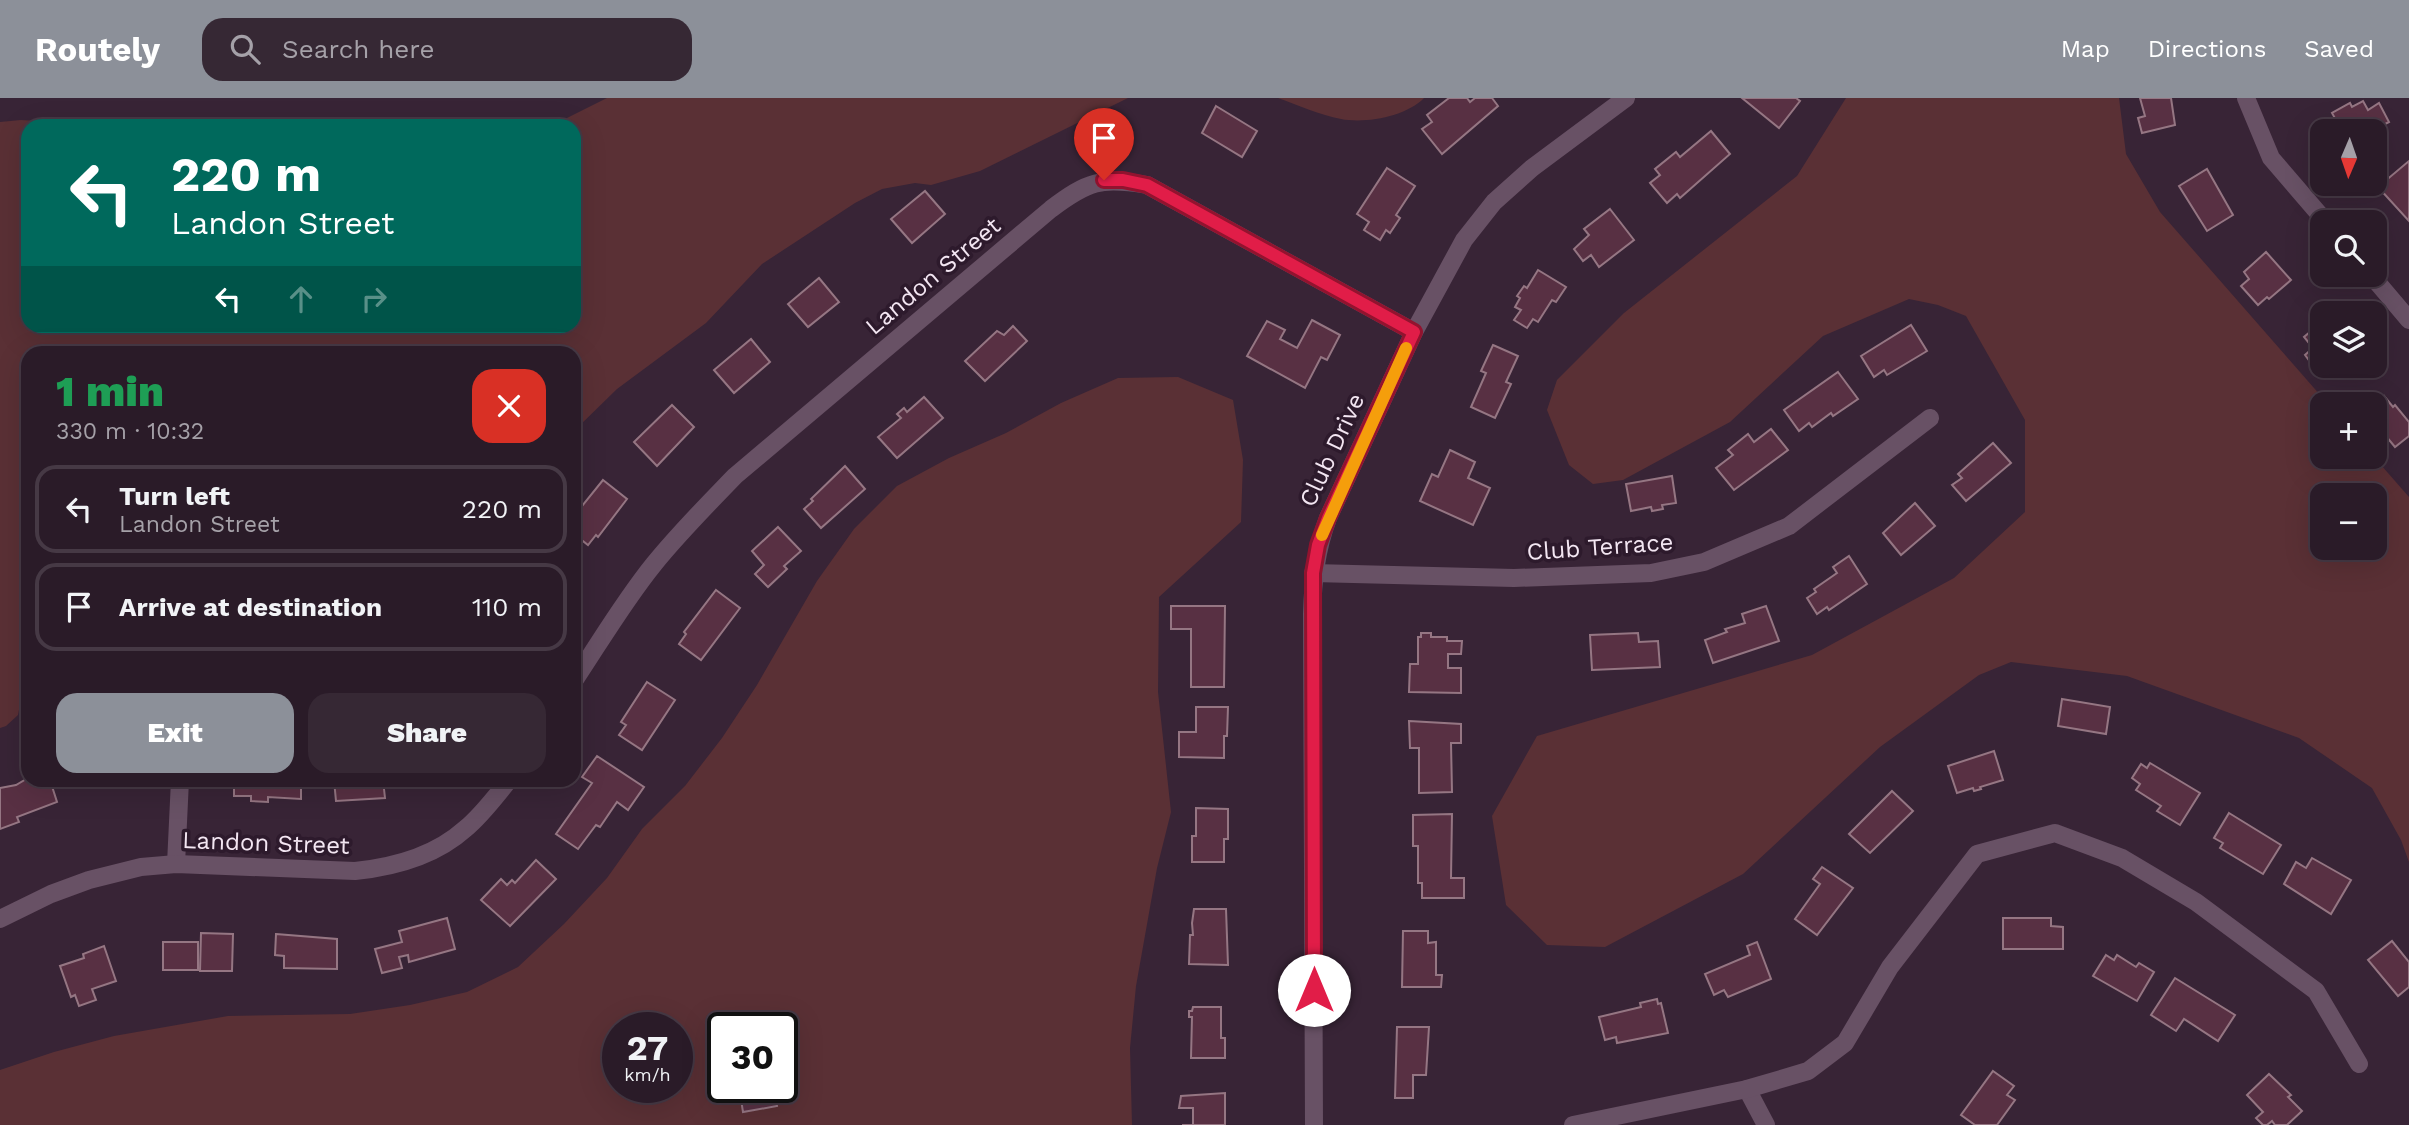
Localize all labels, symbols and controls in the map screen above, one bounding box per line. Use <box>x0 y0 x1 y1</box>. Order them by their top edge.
search box <box>202 18 692 81</box>
text: Routely <box>35 30 160 69</box>
icon: search <box>226 30 264 68</box>
text: Search here <box>282 34 434 64</box>
text: Map <box>2061 35 2110 63</box>
text: Directions <box>2148 35 2266 63</box>
text: Saved <box>2304 35 2374 63</box>
pin <box>1074 108 1134 180</box>
icon: arrive <box>1085 119 1123 157</box>
north arrow <box>2310 119 2387 196</box>
map controls <box>2310 119 2387 560</box>
text: 220 m <box>171 145 321 203</box>
icon: left <box>56 147 147 238</box>
text: Landon Street <box>171 204 394 242</box>
button: search <box>2310 210 2387 287</box>
street label: Landon Street <box>860 211 1006 341</box>
icon: left <box>209 280 247 318</box>
icon: ahead <box>282 280 320 318</box>
icon: right <box>355 280 393 318</box>
button: layers <box>2310 301 2387 378</box>
text: 1 min <box>56 367 164 416</box>
button: close <box>472 369 546 443</box>
street label: Club Drive <box>1294 389 1370 511</box>
button: + <box>2310 392 2387 469</box>
text: 330 m · 10:32 <box>56 418 204 445</box>
text: Turn left <box>119 481 230 511</box>
button: − <box>2310 483 2387 560</box>
icon: left <box>60 490 98 528</box>
text: 220 m <box>462 494 542 524</box>
text: Landon Street <box>119 511 280 538</box>
street label: Club Terrace <box>1526 528 1674 566</box>
icon: arrive <box>60 588 98 626</box>
text: Arrive at destination <box>119 592 382 622</box>
text: 110 m <box>472 592 542 622</box>
button: Exit <box>56 693 294 773</box>
button: Share <box>308 693 546 773</box>
street label: Landon Street <box>182 826 350 860</box>
position arrow <box>1277 953 1351 1027</box>
speed limit sign: 30 <box>707 1012 798 1103</box>
text: 27 <box>627 1027 668 1069</box>
text: km/h <box>624 1064 671 1085</box>

